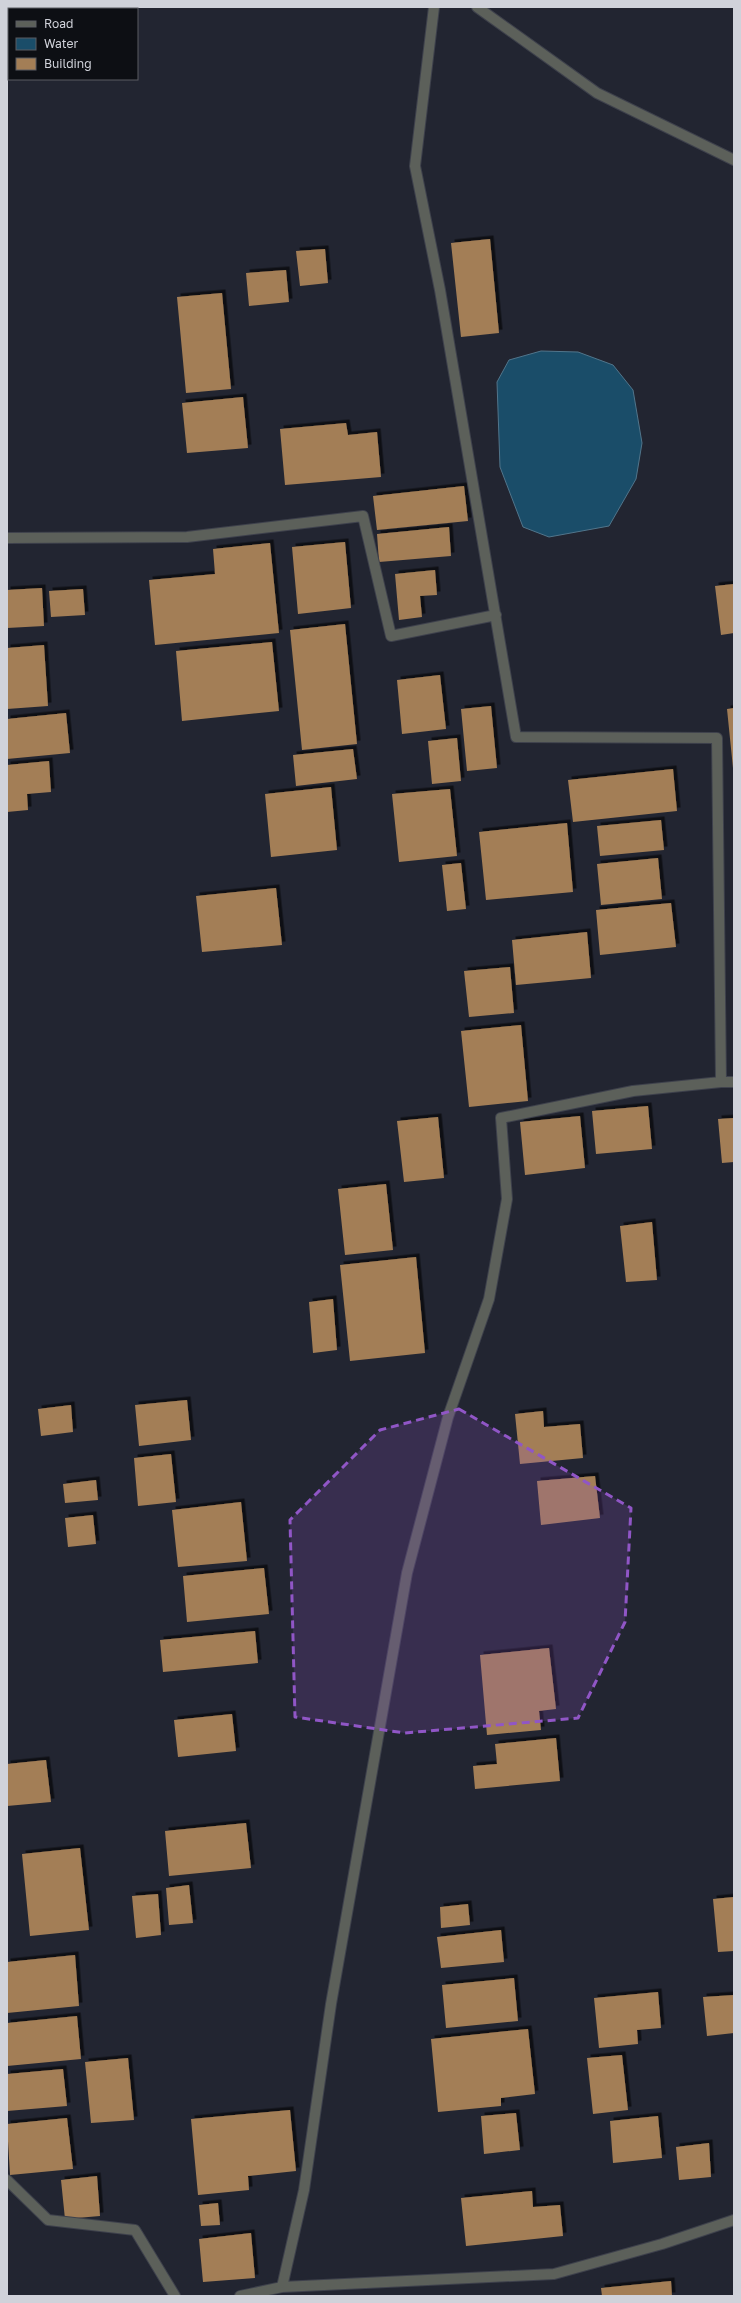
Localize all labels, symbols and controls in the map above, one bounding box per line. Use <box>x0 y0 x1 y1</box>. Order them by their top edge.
legend <box>8 8 138 80</box>
text: Road <box>44 16 73 31</box>
text: Water <box>44 36 78 51</box>
text: Building <box>44 56 92 71</box>

